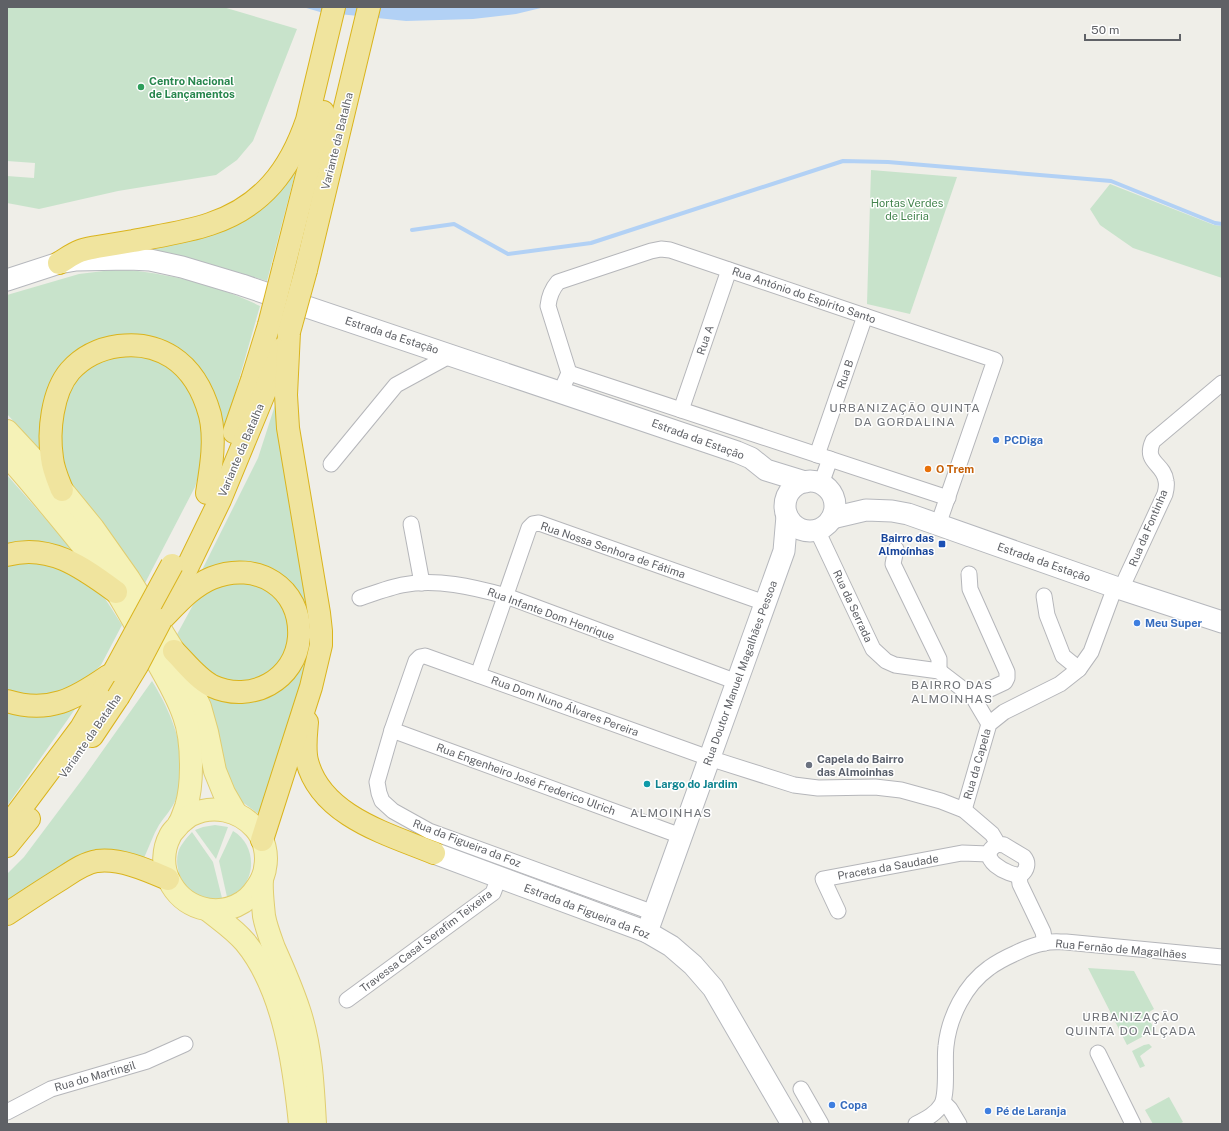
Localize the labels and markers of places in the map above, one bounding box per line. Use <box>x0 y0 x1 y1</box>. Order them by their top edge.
place label: Centro Nacional de Lançamentos <box>149 75 235 101</box>
marker: Centro Nacional de Lançamentos <box>136 82 146 92</box>
place label: PCDiga <box>1004 434 1043 446</box>
marker: PCDiga <box>991 435 1001 445</box>
place label: O Trem <box>936 463 974 475</box>
marker: O Trem <box>923 464 933 474</box>
place label: Bairro das Almoínhas <box>878 532 934 557</box>
marker: Bairro das Almoínhas <box>937 539 947 549</box>
place label: Meu Super <box>1145 617 1202 629</box>
marker: Meu Super <box>1132 618 1142 628</box>
place label: Capela do Bairro das Almoinhas <box>817 753 904 778</box>
marker: Capela do Bairro das Almoinhas <box>804 760 814 770</box>
place label: Largo do Jardim <box>655 778 738 790</box>
marker: Largo do Jardim <box>642 779 652 789</box>
place label: Copa <box>840 1099 867 1111</box>
marker: Copa <box>827 1100 837 1110</box>
place label: Pé de Laranja <box>996 1105 1066 1117</box>
marker: Pé de Laranja <box>983 1106 993 1116</box>

